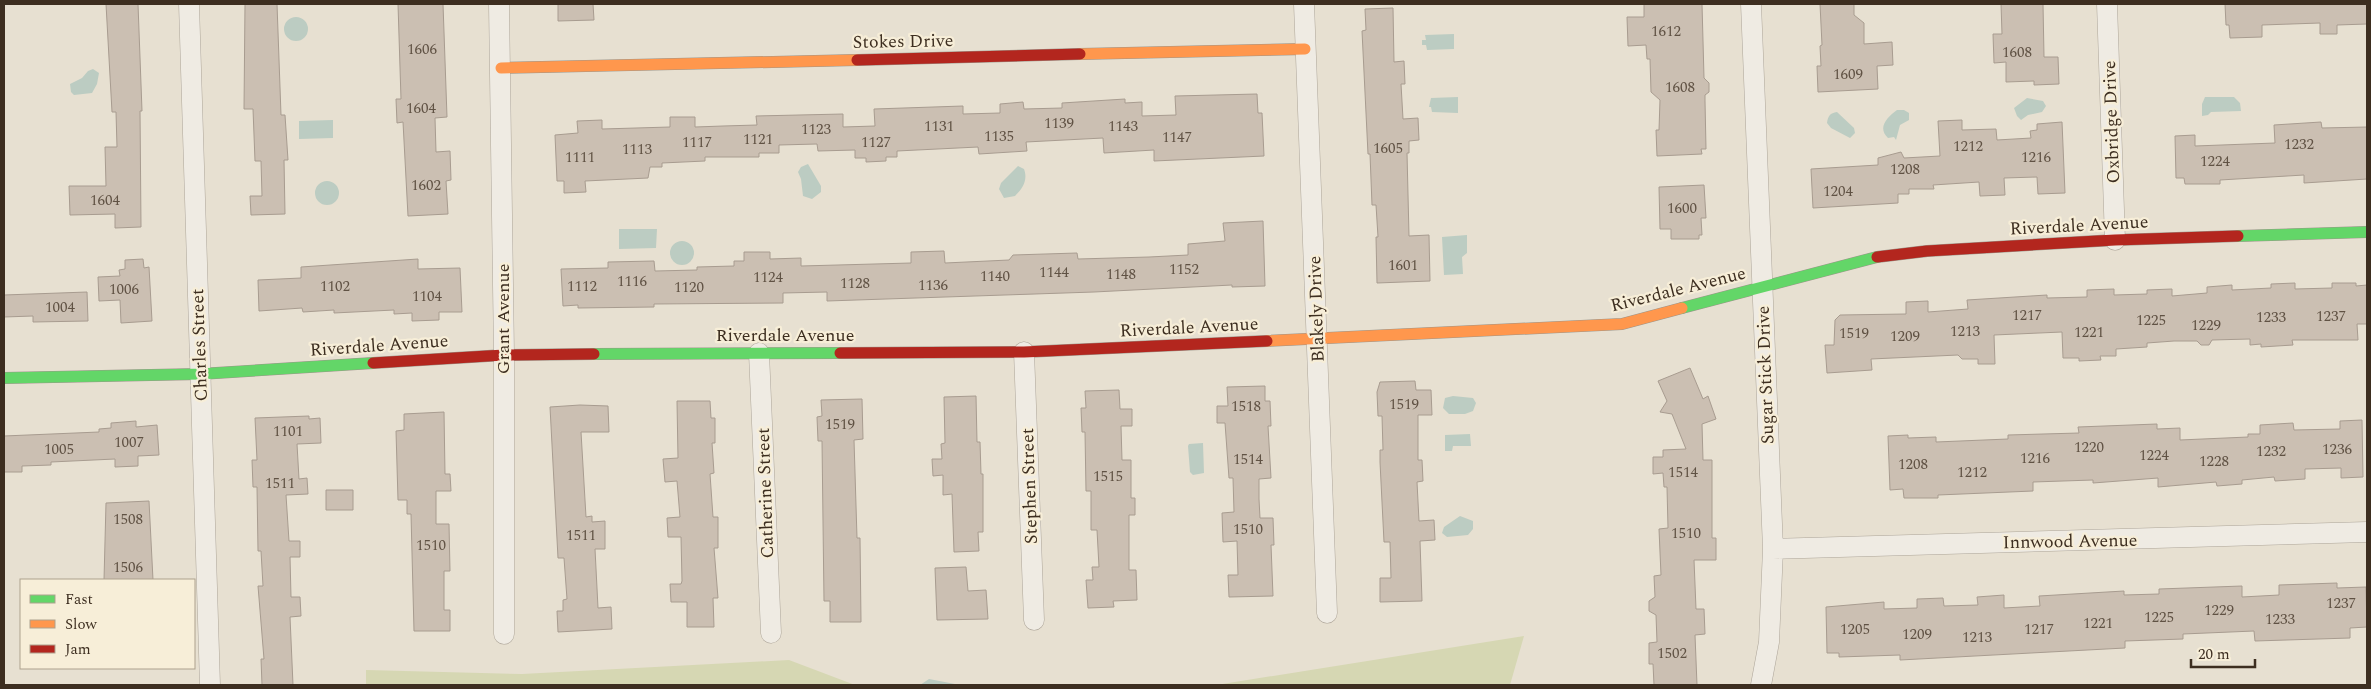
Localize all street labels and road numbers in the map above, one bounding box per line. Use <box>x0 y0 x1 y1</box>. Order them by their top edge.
street label: Stokes Drive <box>852 27 954 56</box>
street label: Oxbridge Drive <box>2096 60 2127 184</box>
street label: Riverdale Avenue <box>2009 208 2149 243</box>
street label: Blakely Drive <box>1301 255 1332 363</box>
street label: Riverdale Avenue <box>1608 260 1749 319</box>
street label: Grant Avenue <box>490 264 517 374</box>
street label: Charles Street <box>184 288 215 402</box>
street label: Sugar Stick Drive <box>1750 305 1781 445</box>
street label: Riverdale Avenue <box>1119 310 1259 345</box>
street label: Riverdale Avenue <box>716 322 854 349</box>
street label: Riverdale Avenue <box>309 327 449 364</box>
street label: Catherine Street <box>750 427 781 559</box>
street label: Stephen Street <box>1014 427 1045 545</box>
street label: Innwood Avenue <box>2002 527 2138 556</box>

